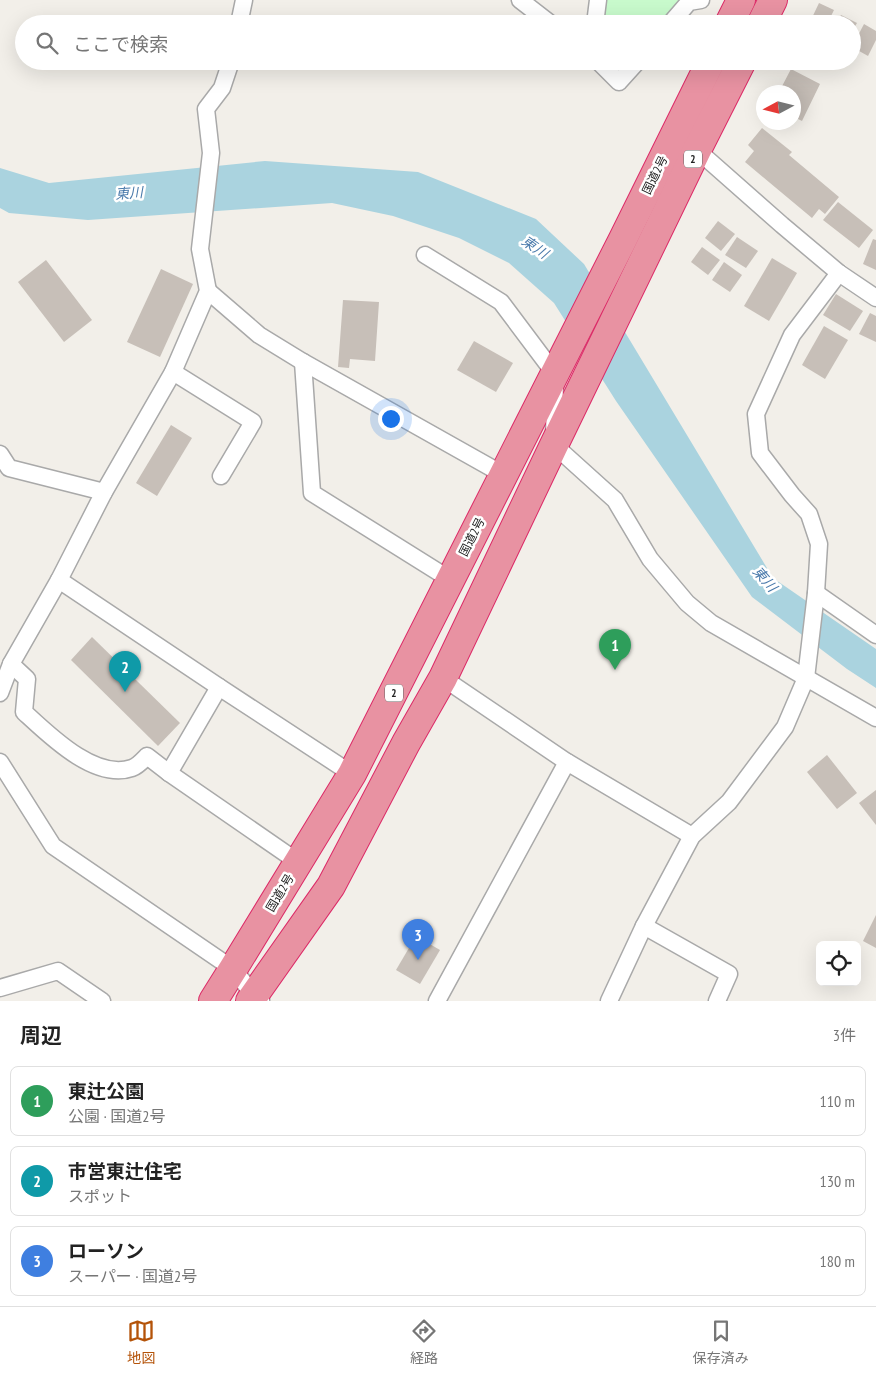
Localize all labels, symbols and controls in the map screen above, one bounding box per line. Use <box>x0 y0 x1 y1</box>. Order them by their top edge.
search box <box>15 15 861 70</box>
icon: search <box>33 29 61 57</box>
text: ここで検索 <box>73 32 168 56</box>
north arrow <box>756 85 801 130</box>
road number: 2 <box>684 150 702 168</box>
street label: 国道2号 <box>639 153 670 197</box>
water label: 東川 <box>114 183 146 203</box>
water label: 東川 <box>518 232 553 263</box>
your location <box>378 406 404 432</box>
street label: 国道2号 <box>455 515 488 559</box>
water label: 東川 <box>749 563 782 597</box>
pin: 1 <box>599 629 631 670</box>
pin: 2 <box>109 651 141 692</box>
road number: 2 <box>385 684 403 701</box>
street label: 国道2号 <box>262 871 297 914</box>
pin: 3 <box>402 919 434 960</box>
map controls <box>816 941 861 986</box>
button: locate <box>816 941 861 986</box>
text: 周辺 <box>20 1022 62 1049</box>
text: 3件 <box>833 1025 856 1045</box>
text: 東辻公園 <box>68 1079 144 1103</box>
text: 1 <box>33 1091 41 1111</box>
text: 110 m <box>820 1091 855 1111</box>
text: 公園 · 国道2号 <box>68 1106 165 1126</box>
text: 市営東辻住宅 <box>68 1159 182 1183</box>
text: 2 <box>33 1171 41 1191</box>
text: 130 m <box>820 1171 855 1191</box>
text: スポット <box>68 1186 132 1206</box>
text: ローソン <box>68 1239 144 1263</box>
text: 3 <box>33 1251 41 1271</box>
text: 180 m <box>820 1251 855 1271</box>
text: スーパー · 国道2号 <box>68 1266 197 1286</box>
tab: 地図 <box>127 1317 155 1367</box>
tab: 経路 <box>410 1317 438 1367</box>
tab: 保存済み <box>693 1317 749 1367</box>

